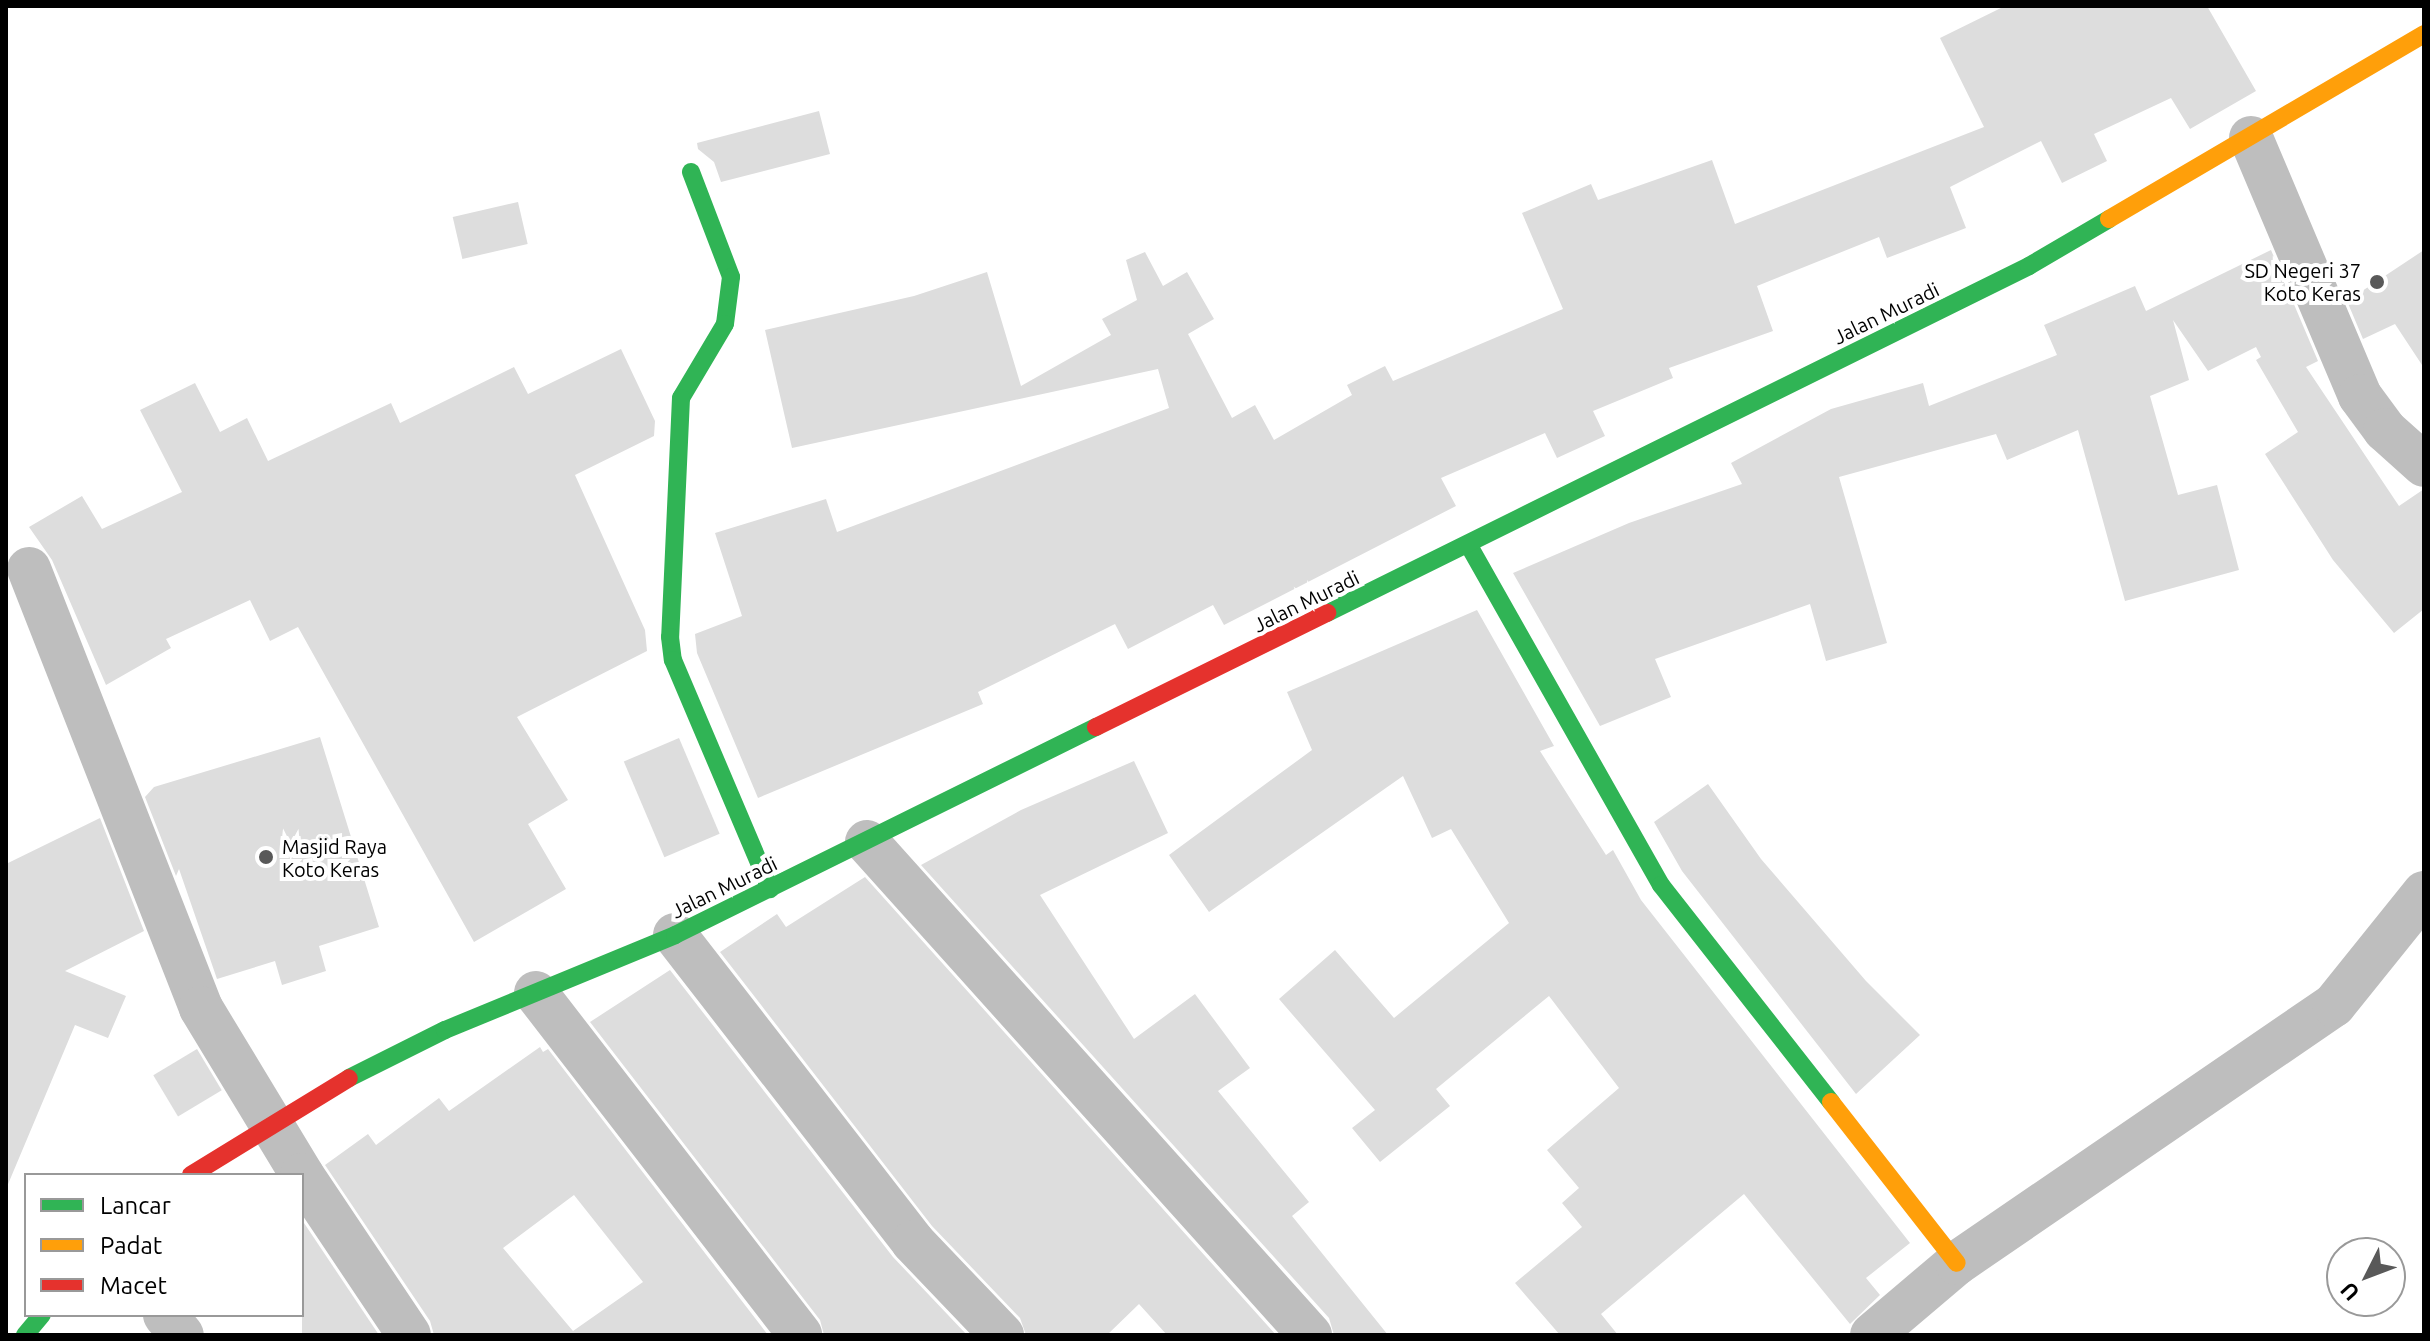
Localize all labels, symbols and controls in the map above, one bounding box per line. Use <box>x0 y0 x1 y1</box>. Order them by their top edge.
place label: SD Negeri 37 Koto Keras <box>2244 258 2361 305</box>
marker: SD Negeri 37 Koto Keras <box>2368 273 2386 291</box>
street label: Jalan Muradi <box>1829 277 1943 349</box>
street label: Jalan Muradi <box>1249 565 1363 637</box>
place label: Masjid Raya Koto Keras <box>282 834 387 881</box>
marker: Masjid Raya Koto Keras <box>257 848 275 866</box>
street label: Jalan Muradi <box>667 851 781 923</box>
legend <box>24 1173 304 1317</box>
text: Lancar <box>100 1192 171 1219</box>
text: Padat <box>100 1232 162 1259</box>
north arrow <box>2326 1237 2406 1317</box>
text: Macet <box>100 1272 167 1299</box>
text: U <box>2335 1278 2364 1306</box>

